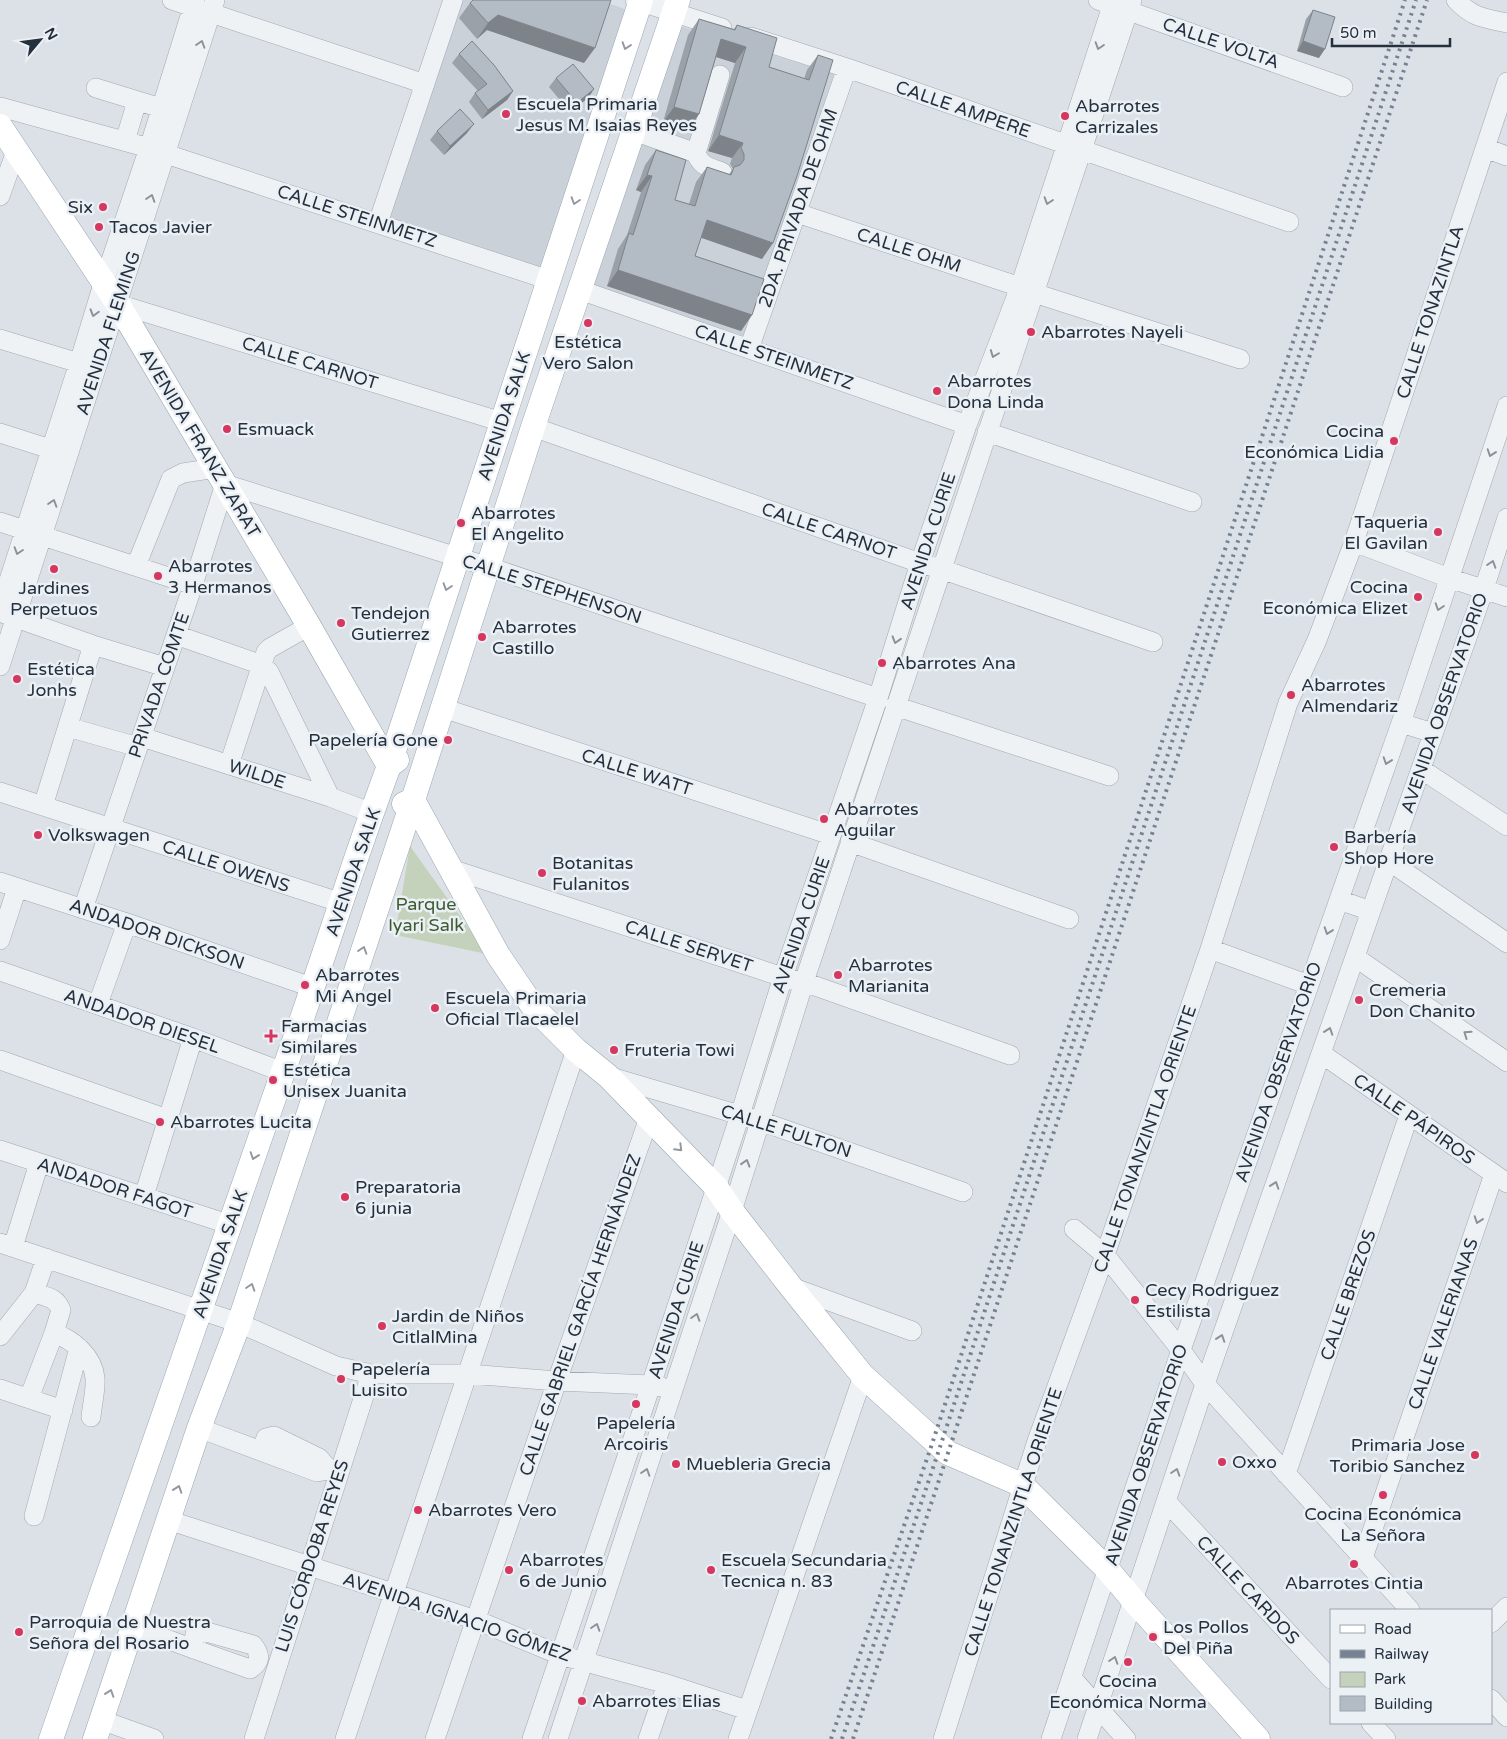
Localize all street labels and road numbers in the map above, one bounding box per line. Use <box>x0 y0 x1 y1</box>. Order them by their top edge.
street label: CALLE VOLTA <box>1160 13 1282 73</box>
street label: CALLE AMPERE <box>893 76 1033 142</box>
street label: 2DA. PRIVADA DE OHM <box>754 106 842 310</box>
street label: CALLE STEINMETZ <box>274 180 440 252</box>
street label: CALLE TONAZINTLA <box>1392 222 1468 402</box>
street label: CALLE OHM <box>854 223 964 277</box>
street label: AVENIDA FLEMING <box>71 248 145 418</box>
street label: CALLE STEINMETZ <box>692 319 856 395</box>
street label: CALLE CARNOT <box>239 332 381 394</box>
street label: AVENIDA FRANZ ZARAT <box>135 345 265 541</box>
street label: AVENIDA SALK <box>473 349 535 483</box>
street label: AVENIDA CURIE <box>895 470 961 612</box>
street label: CALLE CARNOT <box>759 498 899 564</box>
street label: CALLE STEPHENSON <box>459 550 645 628</box>
street label: AVENIDA OBSERVATORIO <box>1396 590 1492 816</box>
street label: PRIVADA COMTE <box>124 609 194 761</box>
street label: CALLE WATT <box>579 744 695 800</box>
street label: WILDE <box>226 754 288 794</box>
street label: AVENIDA SALK <box>321 805 385 939</box>
street label: CALLE OWENS <box>160 835 292 897</box>
street label: AVENIDA CURIE <box>767 854 835 996</box>
street label: ANDADOR DICKSON <box>67 894 247 974</box>
street label: CALLE SERVET <box>622 915 756 977</box>
street label: AVENIDA OBSERVATORIO <box>1230 959 1326 1185</box>
street label: ANDADOR DIESEL <box>61 984 223 1058</box>
street label: CALLE TONANZINTLA ORIENTE <box>1089 1002 1201 1276</box>
street label: CALLE PÁPIROS <box>1349 1069 1479 1169</box>
street label: CALLE FULTON <box>718 1100 854 1162</box>
street label: CALLE GABRIEL GARCÍA HERNÁNDEZ <box>514 1151 646 1479</box>
street label: ANDADOR FAGOT <box>35 1152 196 1224</box>
street label: AVENIDA SALK <box>188 1187 252 1321</box>
street label: CALLE BREZOS <box>1315 1227 1381 1363</box>
street label: CALLE VALERIANAS <box>1403 1235 1483 1413</box>
street label: AVENIDA CURIE <box>643 1239 709 1381</box>
street label: AVENIDA OBSERVATORIO <box>1100 1341 1192 1569</box>
street label: CALLE TONANZINTLA ORIENTE <box>959 1385 1067 1659</box>
street label: LUIS CÓRDOBA REYES <box>270 1457 354 1655</box>
street label: CALLE CARDOS <box>1192 1531 1304 1649</box>
street label: AVENIDA IGNACIO GÓMEZ <box>340 1568 574 1666</box>

